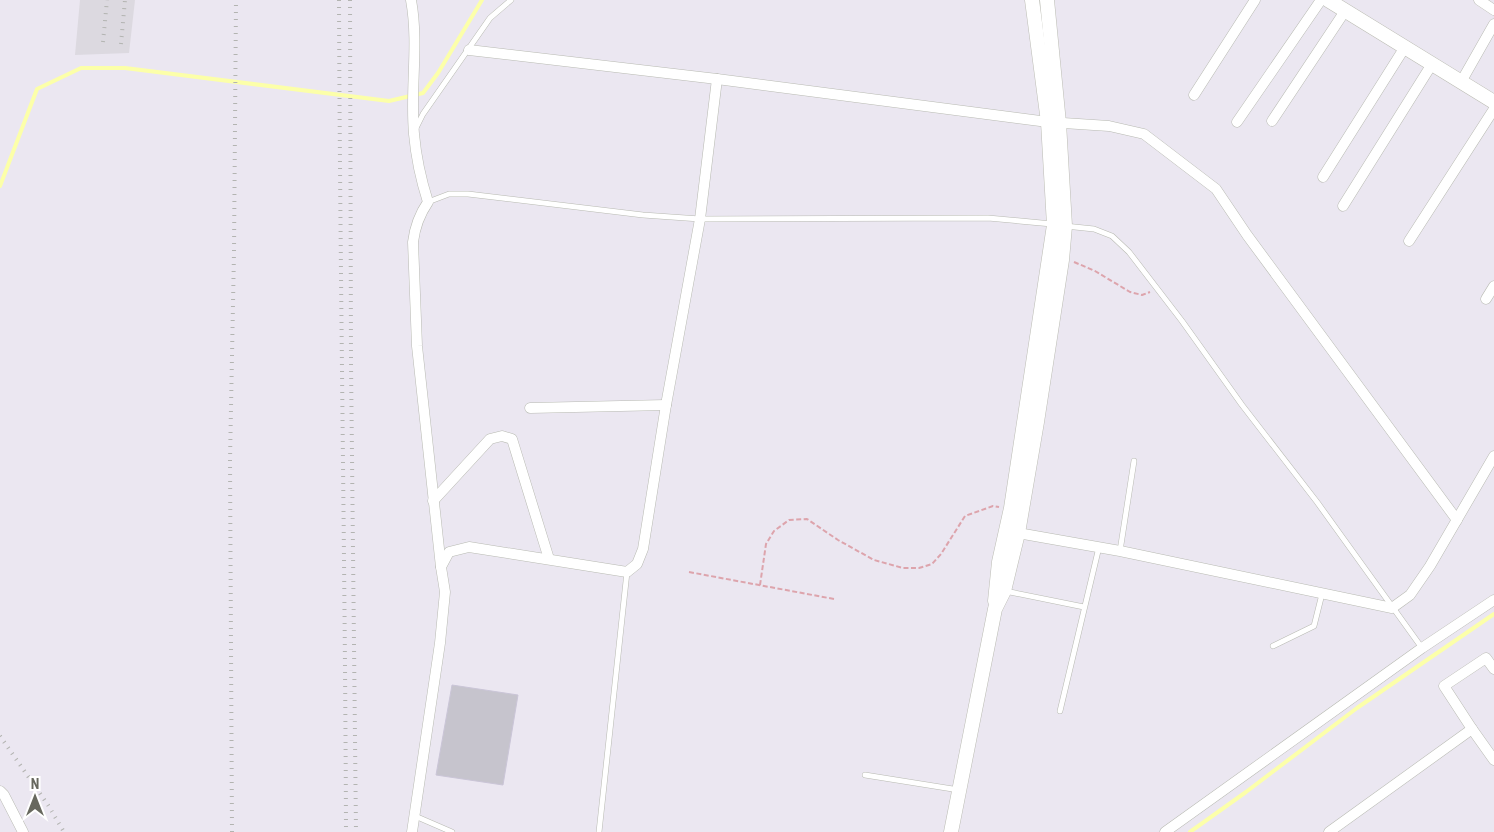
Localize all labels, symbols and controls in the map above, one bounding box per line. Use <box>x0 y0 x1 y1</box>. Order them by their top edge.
north arrow <box>10 772 60 822</box>
text: N <box>31 776 39 792</box>

